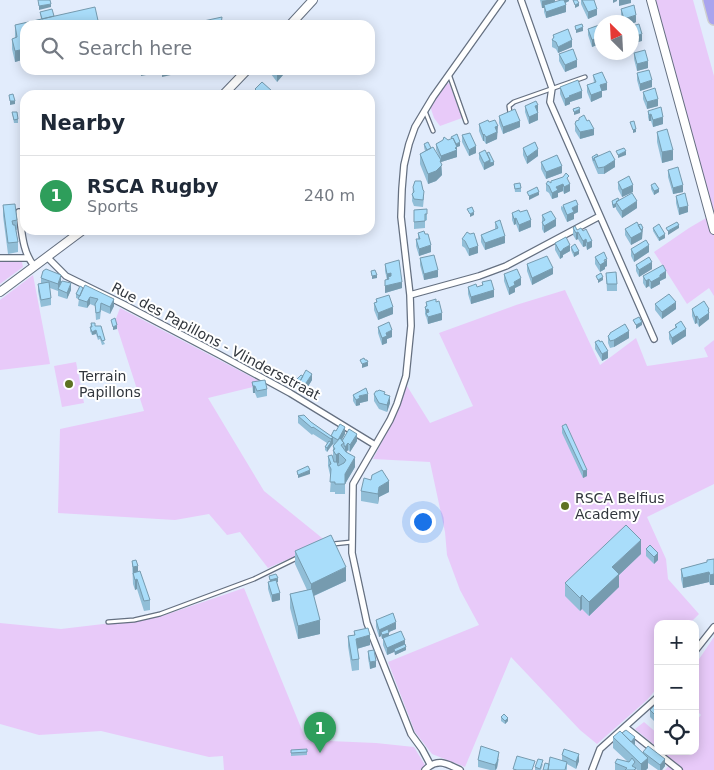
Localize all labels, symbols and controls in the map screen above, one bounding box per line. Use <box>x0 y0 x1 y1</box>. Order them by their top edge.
north arrow <box>594 15 639 60</box>
search box <box>20 20 375 75</box>
icon: search <box>38 34 66 62</box>
text: Search here <box>78 37 192 59</box>
text: Nearby <box>40 111 125 135</box>
text: RSCA Rugby <box>87 175 218 197</box>
text: 1 <box>50 186 62 205</box>
text: 240 m <box>304 186 355 205</box>
text: Sports <box>87 197 138 216</box>
street label: Rue des Papillons - Vlindersstraat <box>109 279 323 403</box>
place label: Terrain Papillons <box>78 368 141 400</box>
marker: Terrain Papillons <box>63 378 75 390</box>
place label: RSCA Belfius Academy <box>575 490 665 522</box>
marker: RSCA Belfius Academy <box>559 500 571 512</box>
your location <box>410 509 436 535</box>
map controls <box>654 620 699 755</box>
button: + <box>654 620 699 665</box>
button: − <box>654 665 699 710</box>
button: locate <box>654 710 699 755</box>
pin: 1 <box>304 712 336 753</box>

